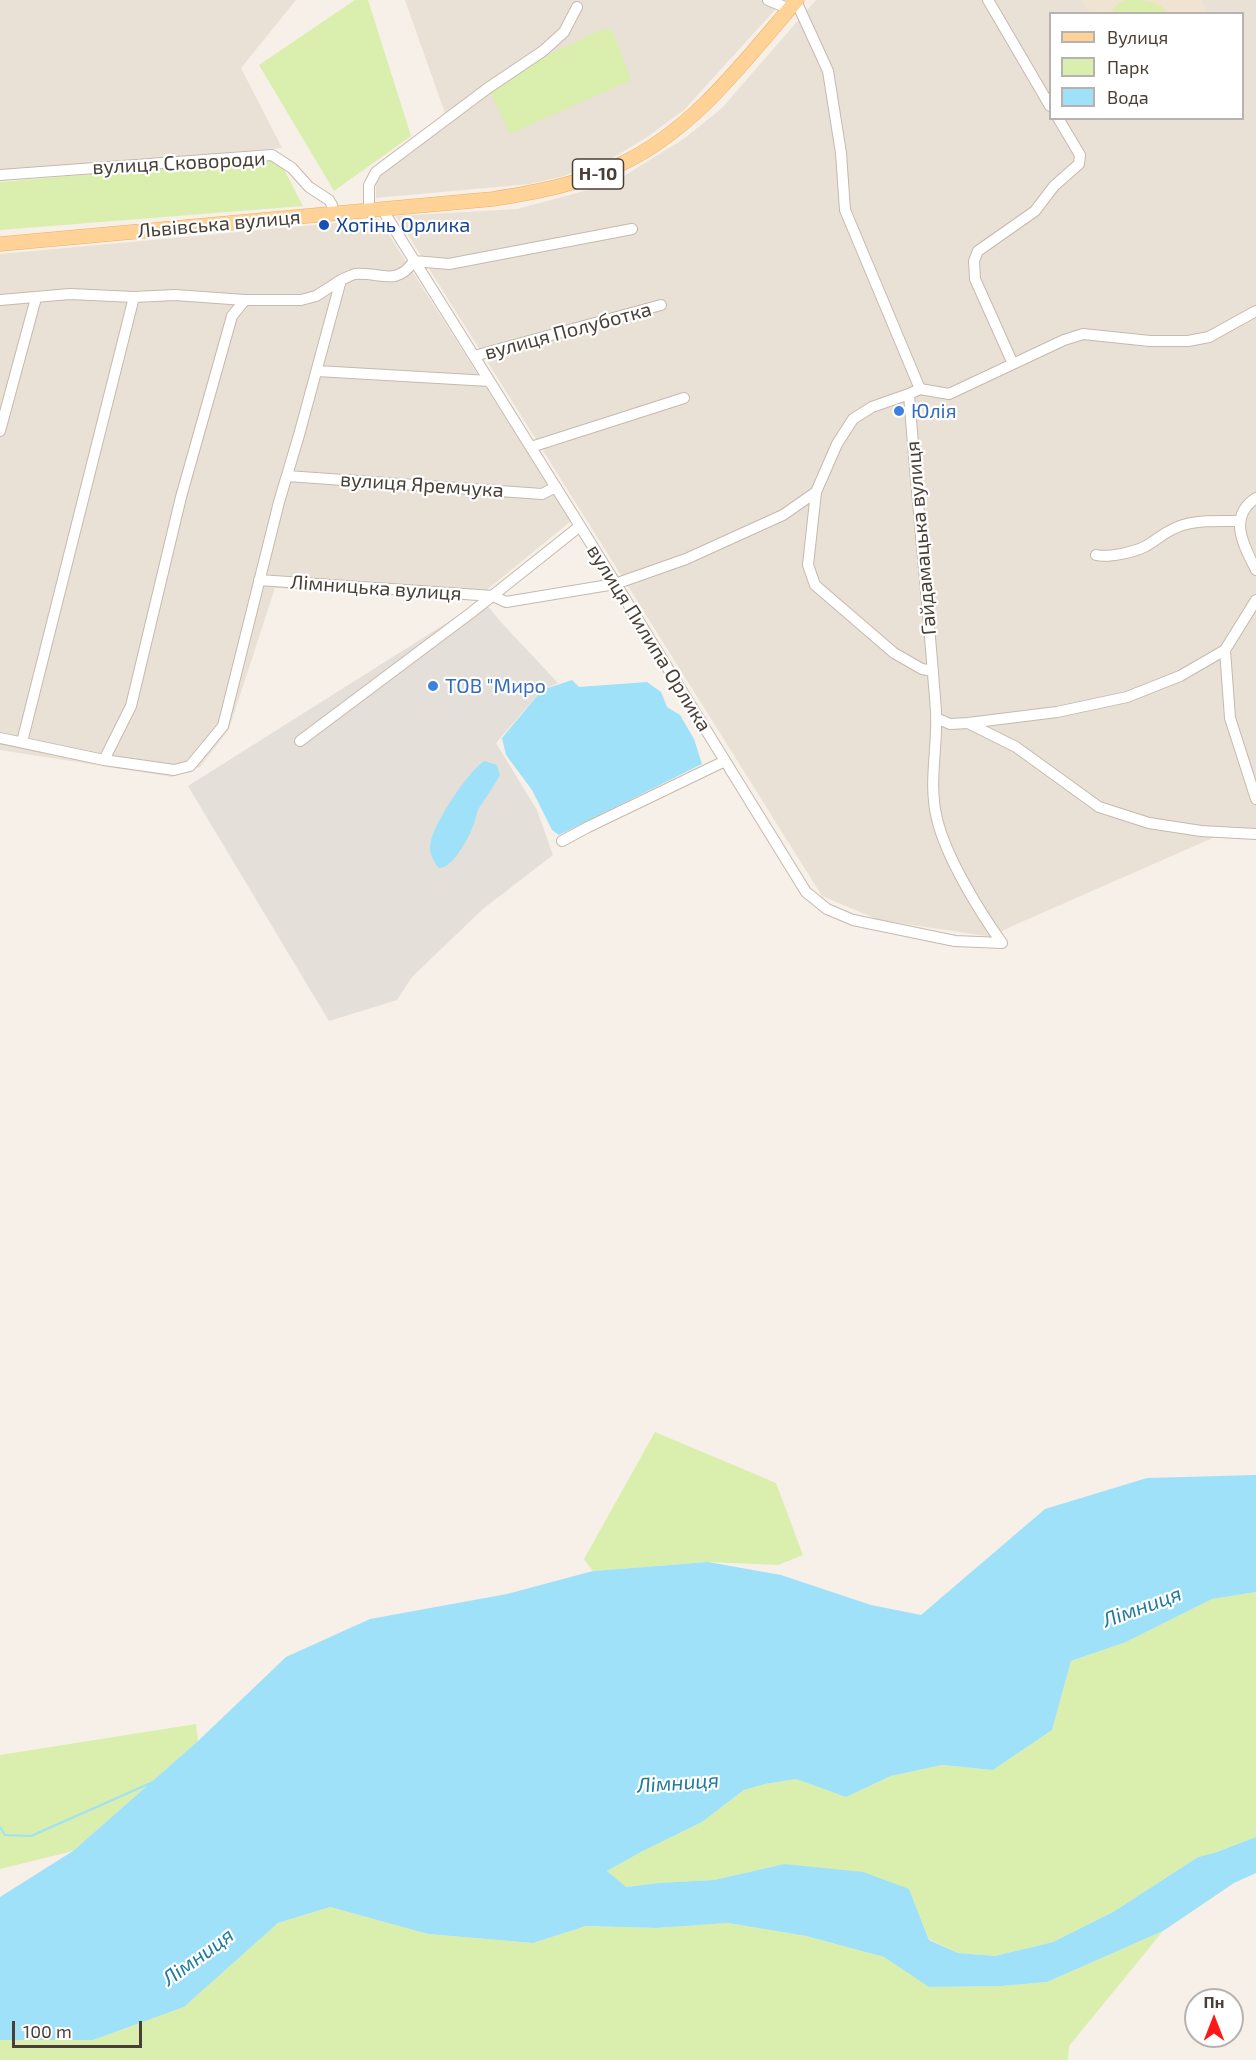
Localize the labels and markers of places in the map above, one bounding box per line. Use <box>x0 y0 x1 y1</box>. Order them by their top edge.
place label: Хотінь Орлика <box>336 213 470 237</box>
marker: Хотінь Орлика <box>317 218 331 232</box>
place label: Юлія <box>911 399 956 423</box>
marker: Юлія <box>892 404 906 418</box>
place label: ТОВ "Миро <box>445 674 546 698</box>
marker: ТОВ "Миро <box>426 679 440 693</box>

